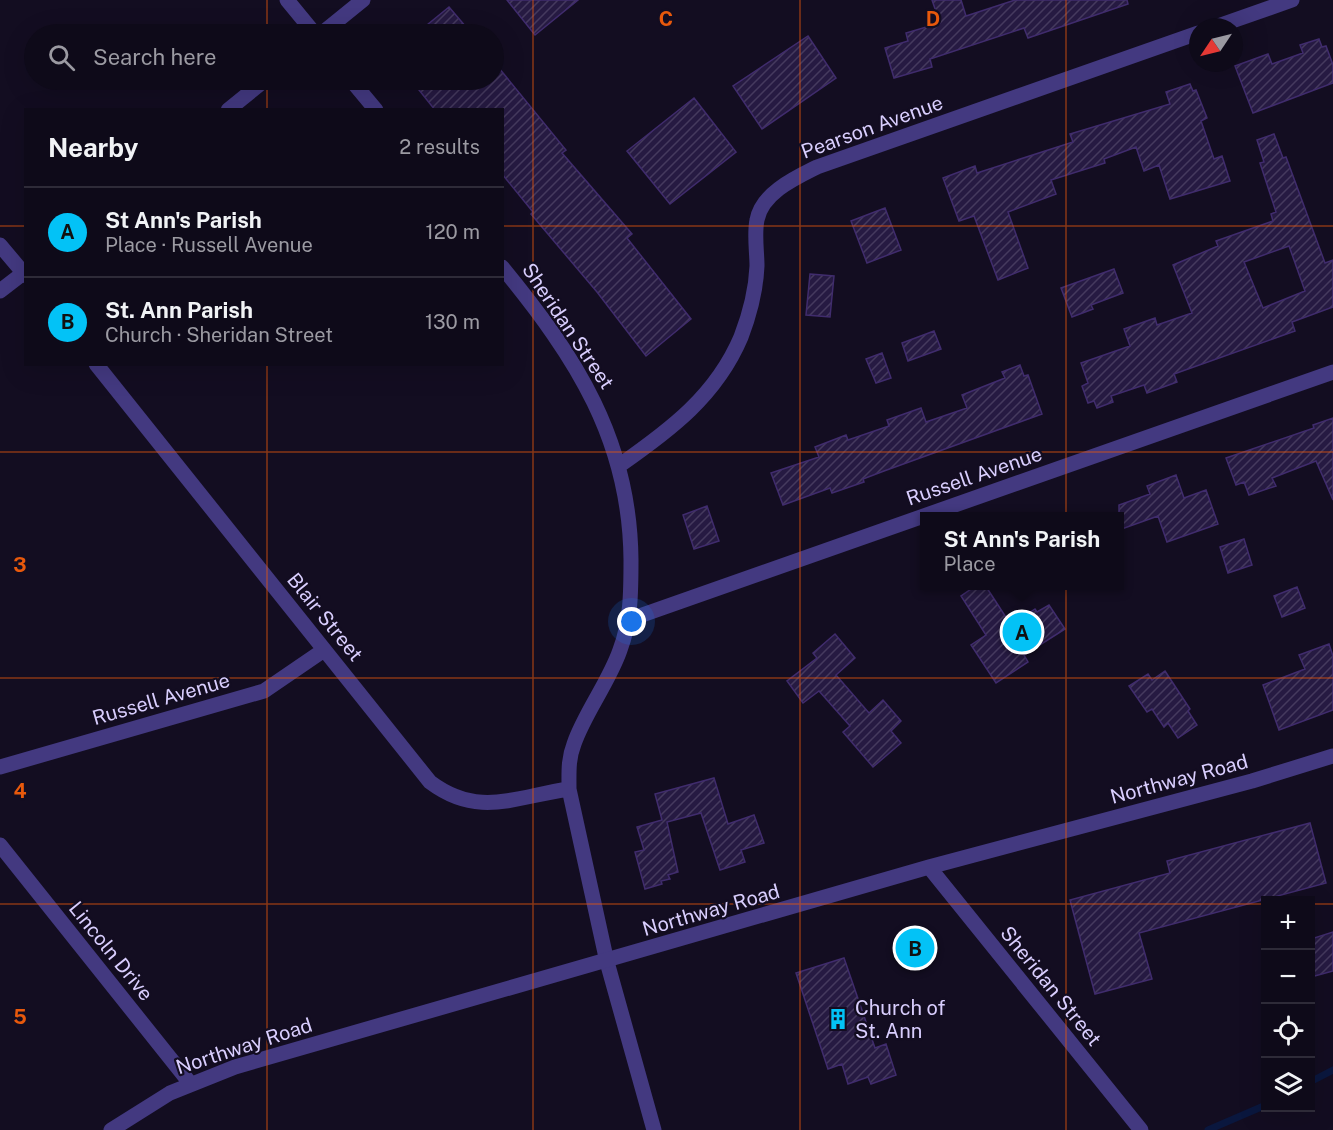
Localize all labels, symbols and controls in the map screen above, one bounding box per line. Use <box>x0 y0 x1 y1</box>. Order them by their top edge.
text: C <box>659 7 673 31</box>
text: D <box>926 7 940 31</box>
north arrow <box>1189 18 1243 72</box>
search box <box>24 24 504 90</box>
icon: search <box>45 41 78 74</box>
text: Search here <box>93 44 217 70</box>
street label: Pearson Avenue <box>798 90 946 164</box>
text: Nearby <box>48 132 138 163</box>
text: 2 results <box>399 135 480 159</box>
text: St Ann's Parish <box>105 207 262 233</box>
text: A <box>60 220 75 244</box>
text: 120 m <box>426 220 480 244</box>
text: Place · Russell Avenue <box>105 233 313 257</box>
street label: Sheridan Street <box>517 258 619 394</box>
text: St. Ann Parish <box>105 297 253 323</box>
text: B <box>61 310 74 334</box>
text: 130 m <box>425 310 480 334</box>
text: Church · Sheridan Street <box>105 323 333 347</box>
street label: Russell Avenue <box>903 442 1045 510</box>
popup <box>920 512 1124 590</box>
text: St Ann's Parish <box>944 526 1100 552</box>
text: Place <box>944 552 995 576</box>
text: 3 <box>13 553 27 577</box>
street label: Blair Street <box>282 568 368 666</box>
your location <box>617 607 646 636</box>
pin: A <box>1002 610 1042 654</box>
street label: Russell Avenue <box>89 668 233 730</box>
street label: Northway Road <box>1107 749 1251 809</box>
text: 4 <box>13 779 27 803</box>
street label: Northway Road <box>640 879 782 941</box>
map controls <box>1261 896 1315 1112</box>
button: + <box>1261 896 1315 950</box>
street label: Lincoln Drive <box>64 897 158 1005</box>
street label: Sheridan Street <box>995 921 1107 1051</box>
pin: B <box>896 926 934 970</box>
button: − <box>1261 950 1315 1004</box>
place label: Church of St. Ann <box>855 996 945 1043</box>
button: locate <box>1261 1004 1315 1058</box>
text: 5 <box>13 1005 27 1029</box>
building icon: Church of St. Ann <box>826 1007 850 1031</box>
street label: Northway Road <box>173 1013 315 1079</box>
button: layers <box>1261 1058 1315 1112</box>

